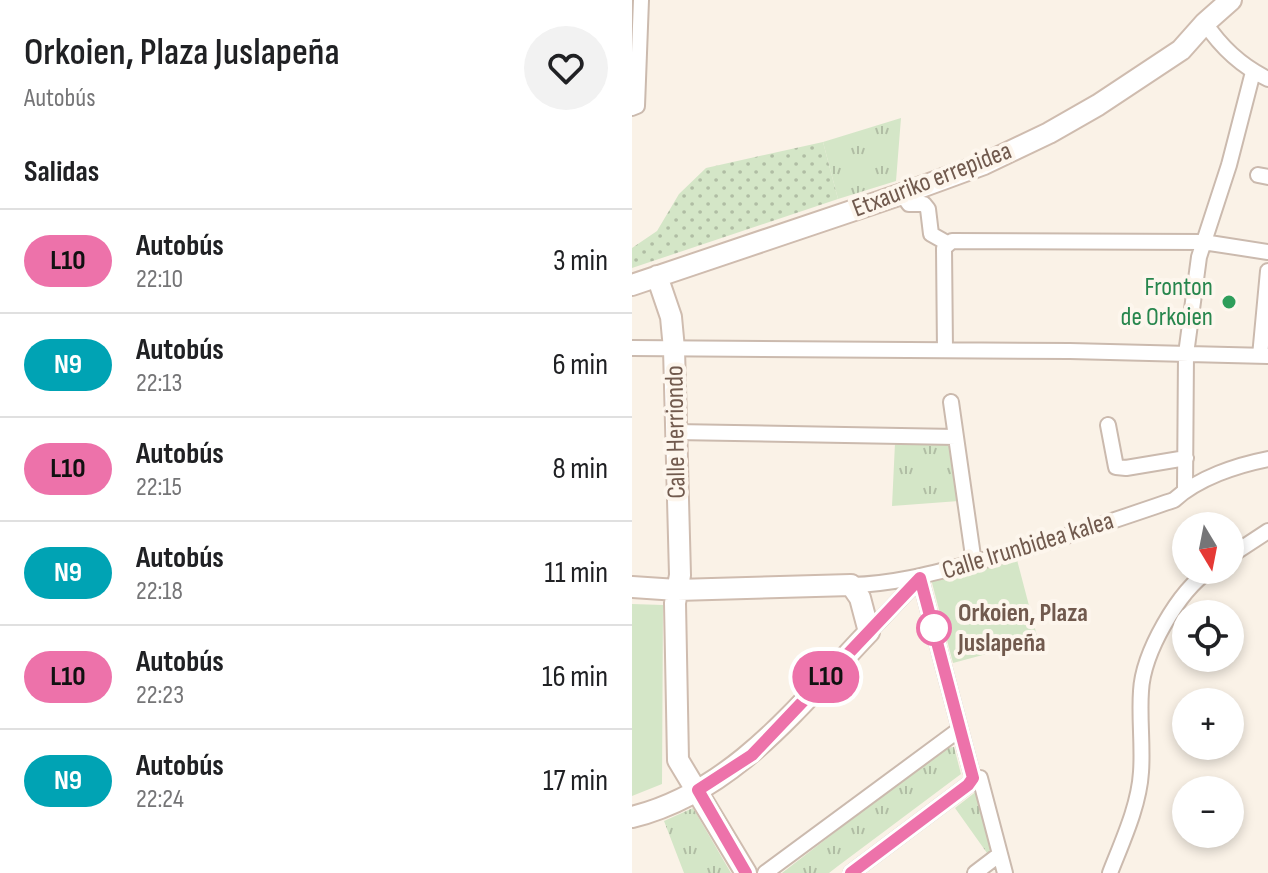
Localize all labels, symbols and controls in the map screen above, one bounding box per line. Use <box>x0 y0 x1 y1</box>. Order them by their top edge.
button: heart <box>524 26 608 110</box>
text: Orkoien, Plaza Juslapeña <box>24 30 340 75</box>
text: Autobús <box>24 83 96 114</box>
street label: Etxauriko errepidea <box>848 135 1016 225</box>
text: Salidas <box>24 154 99 190</box>
text: Autobús <box>136 228 224 264</box>
text: 3 min <box>553 243 608 279</box>
text: L10 <box>50 244 86 277</box>
text: 22:10 <box>136 264 183 295</box>
place label: Fronton de Orkoien <box>1121 272 1213 333</box>
marker: Fronton de Orkoien <box>1220 293 1238 311</box>
text: Autobús <box>136 332 224 368</box>
text: 6 min <box>552 347 608 383</box>
text: N9 <box>54 348 82 381</box>
street label: Calle Herriondo <box>659 365 693 499</box>
text: 22:13 <box>136 368 182 399</box>
text: Autobús <box>136 436 224 472</box>
text: 8 min <box>552 451 608 487</box>
text: L10 <box>50 452 86 485</box>
text: 22:15 <box>136 472 182 503</box>
street label: Calle Irunbidea kalea <box>939 505 1117 587</box>
north arrow <box>1172 512 1244 584</box>
map controls <box>1172 512 1244 848</box>
text: Autobús <box>136 540 224 576</box>
text: 11 min <box>545 555 608 591</box>
text: N9 <box>54 556 82 589</box>
text: 22:18 <box>136 576 183 607</box>
place label: Orkoien, Plaza Juslapeña <box>957 598 1088 659</box>
button: locate <box>1172 600 1244 672</box>
marker: Orkoien, Plaza Juslapeña <box>917 611 951 645</box>
text: Autobús <box>136 644 224 680</box>
line badge: L10 <box>780 651 872 703</box>
text: 16 min <box>542 659 608 695</box>
text: L10 <box>50 660 86 693</box>
text: L10 <box>808 660 844 693</box>
text: 22:23 <box>136 680 184 711</box>
button: + <box>1172 688 1244 760</box>
text: Autobús <box>136 748 224 784</box>
text: 17 min <box>543 763 608 799</box>
text: N9 <box>54 764 82 797</box>
button: − <box>1172 776 1244 848</box>
text: 22:24 <box>136 784 184 815</box>

